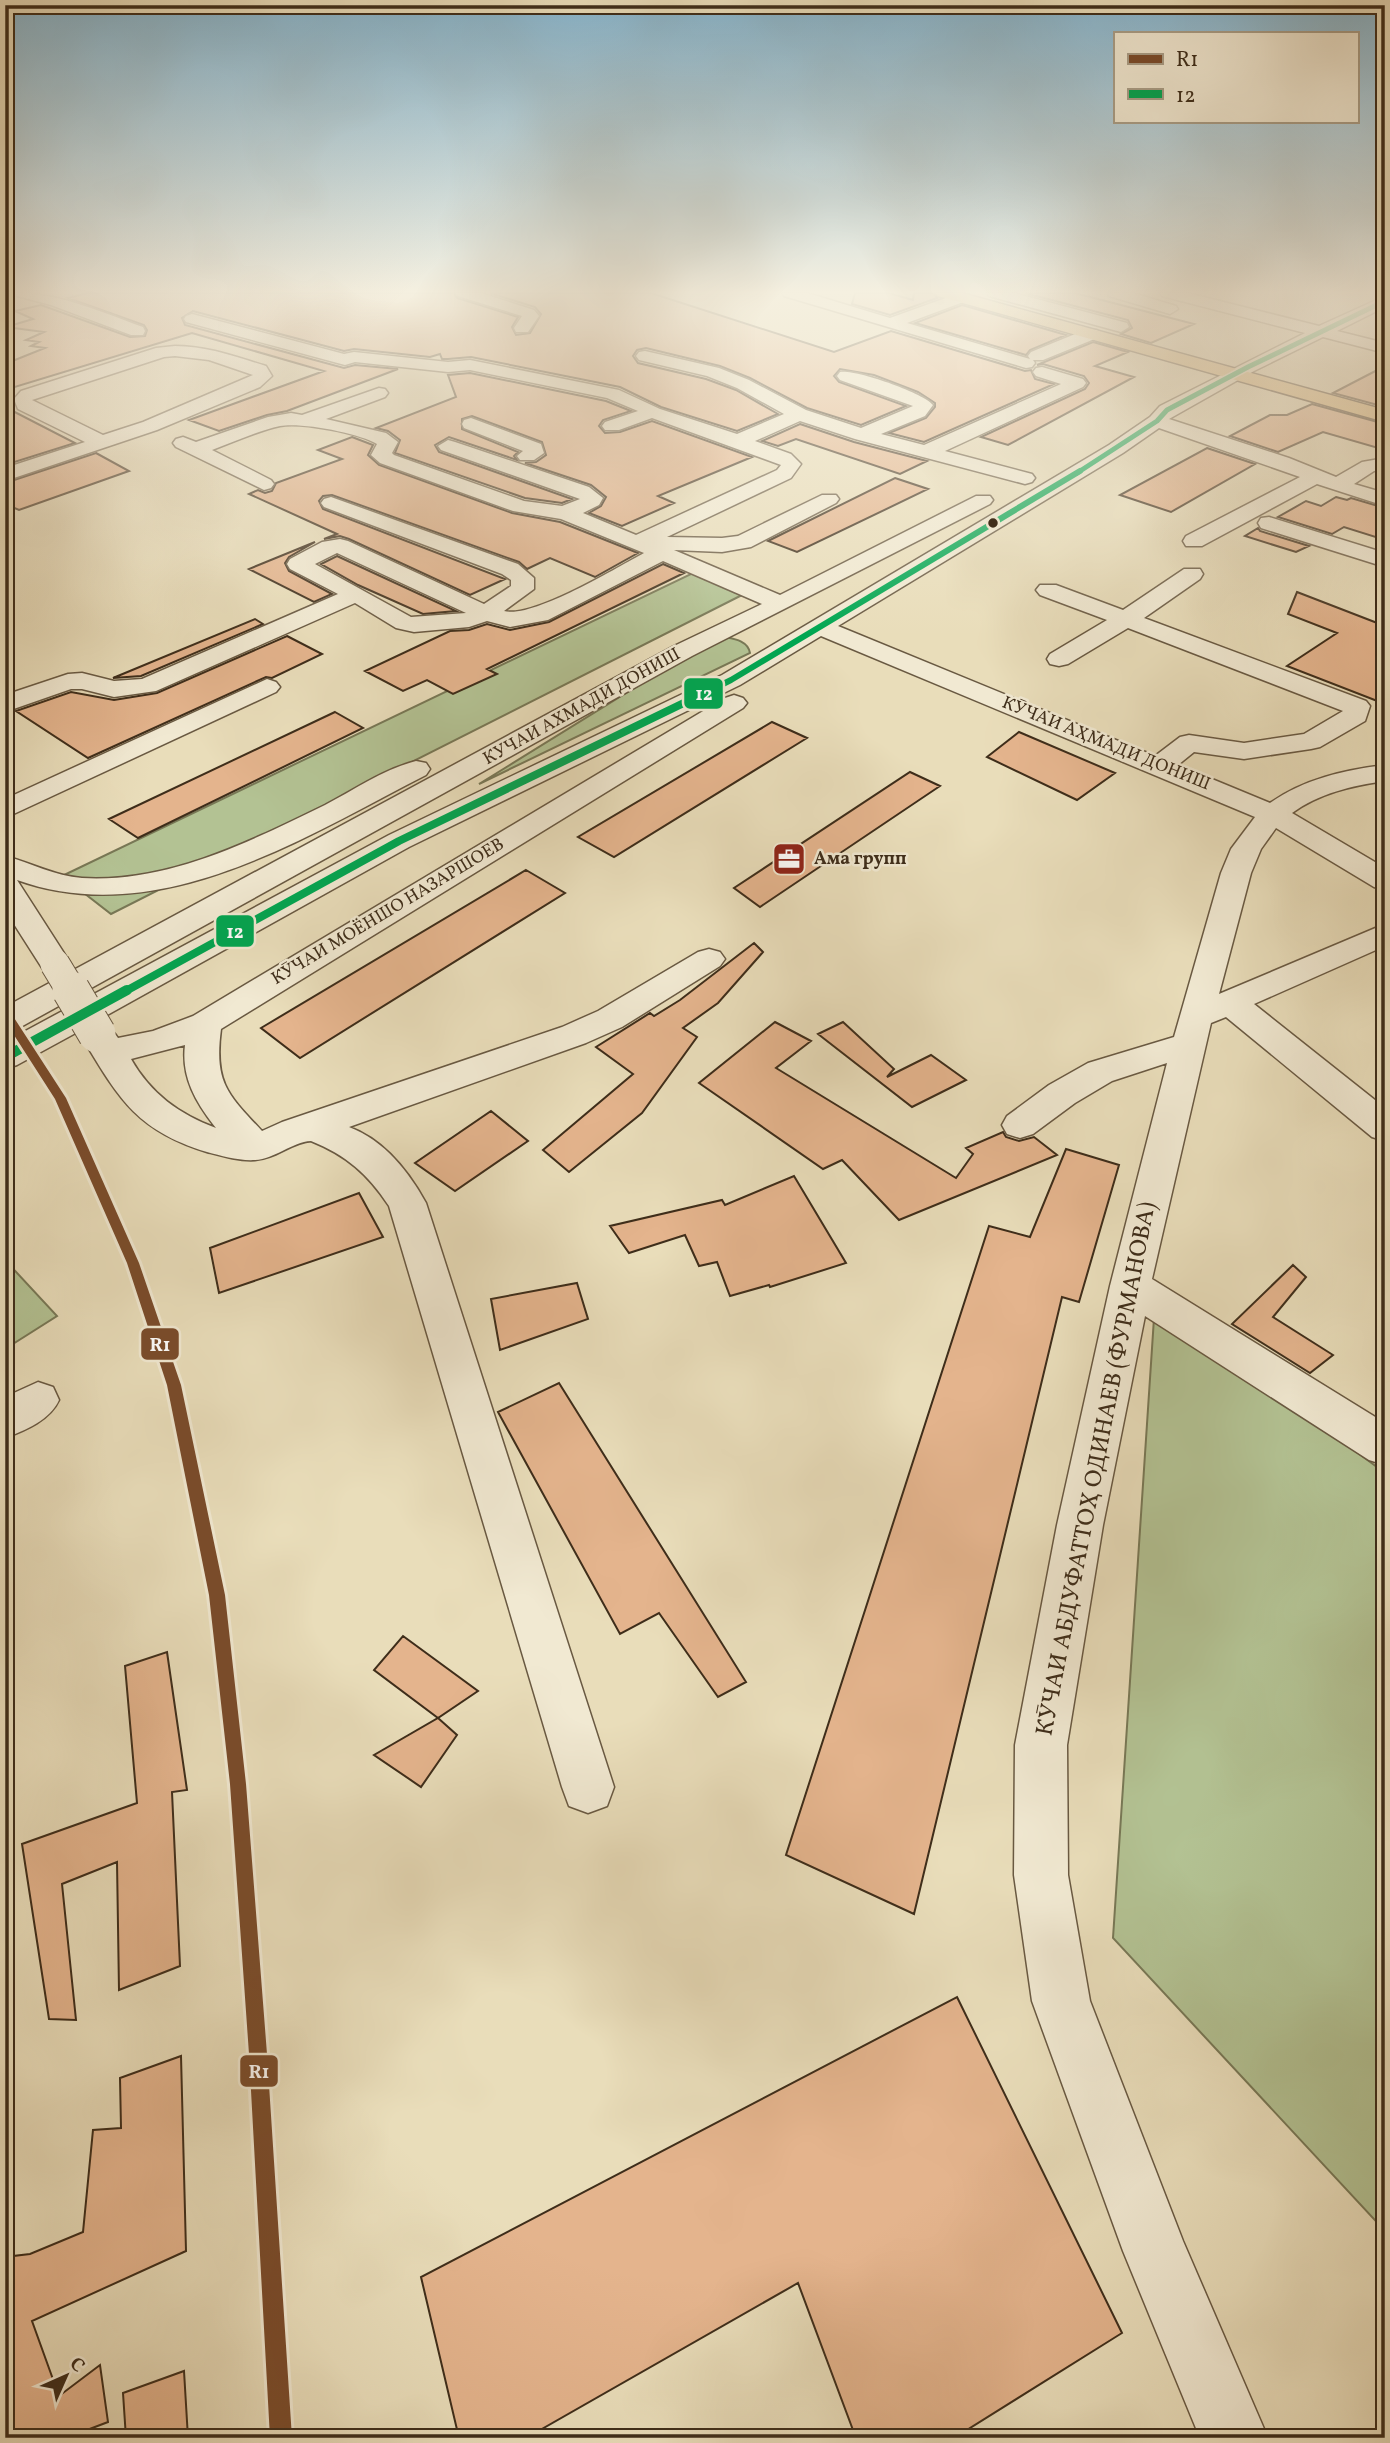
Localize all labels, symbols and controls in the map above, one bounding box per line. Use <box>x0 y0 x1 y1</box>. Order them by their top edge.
legend <box>1114 32 1358 122</box>
text: R1 <box>1176 46 1199 75</box>
text: 12 <box>1176 82 1195 111</box>
unlabelled marker <box>986 516 1000 530</box>
street label: КУЧАИ АХМАДИ ДОНИШ <box>479 642 685 772</box>
line badge: 12 <box>683 677 724 710</box>
text: 12 <box>695 682 713 708</box>
street label: КӮЧАИ АҲМАДИ ДОНИШ <box>998 691 1214 797</box>
street label: КӮЧАИ МОЁНШО НАЗАРШОЕВ <box>267 832 509 992</box>
office icon: Ама групп <box>770 840 808 878</box>
place label: Ама групп <box>814 847 907 872</box>
line badge: 12 <box>215 914 255 948</box>
text: 12 <box>226 920 244 946</box>
street label: КӮЧАИ АБДУФАТТОҲ ОДИНАЕВ (ФУРМАНОВА) <box>1028 1199 1166 1739</box>
line badge: R1 <box>140 1327 180 1361</box>
text: R1 <box>150 1333 170 1359</box>
line badge: R1 <box>239 2054 279 2088</box>
text: R1 <box>249 2060 269 2086</box>
north arrow <box>32 2342 102 2412</box>
text: С <box>63 2352 90 2379</box>

